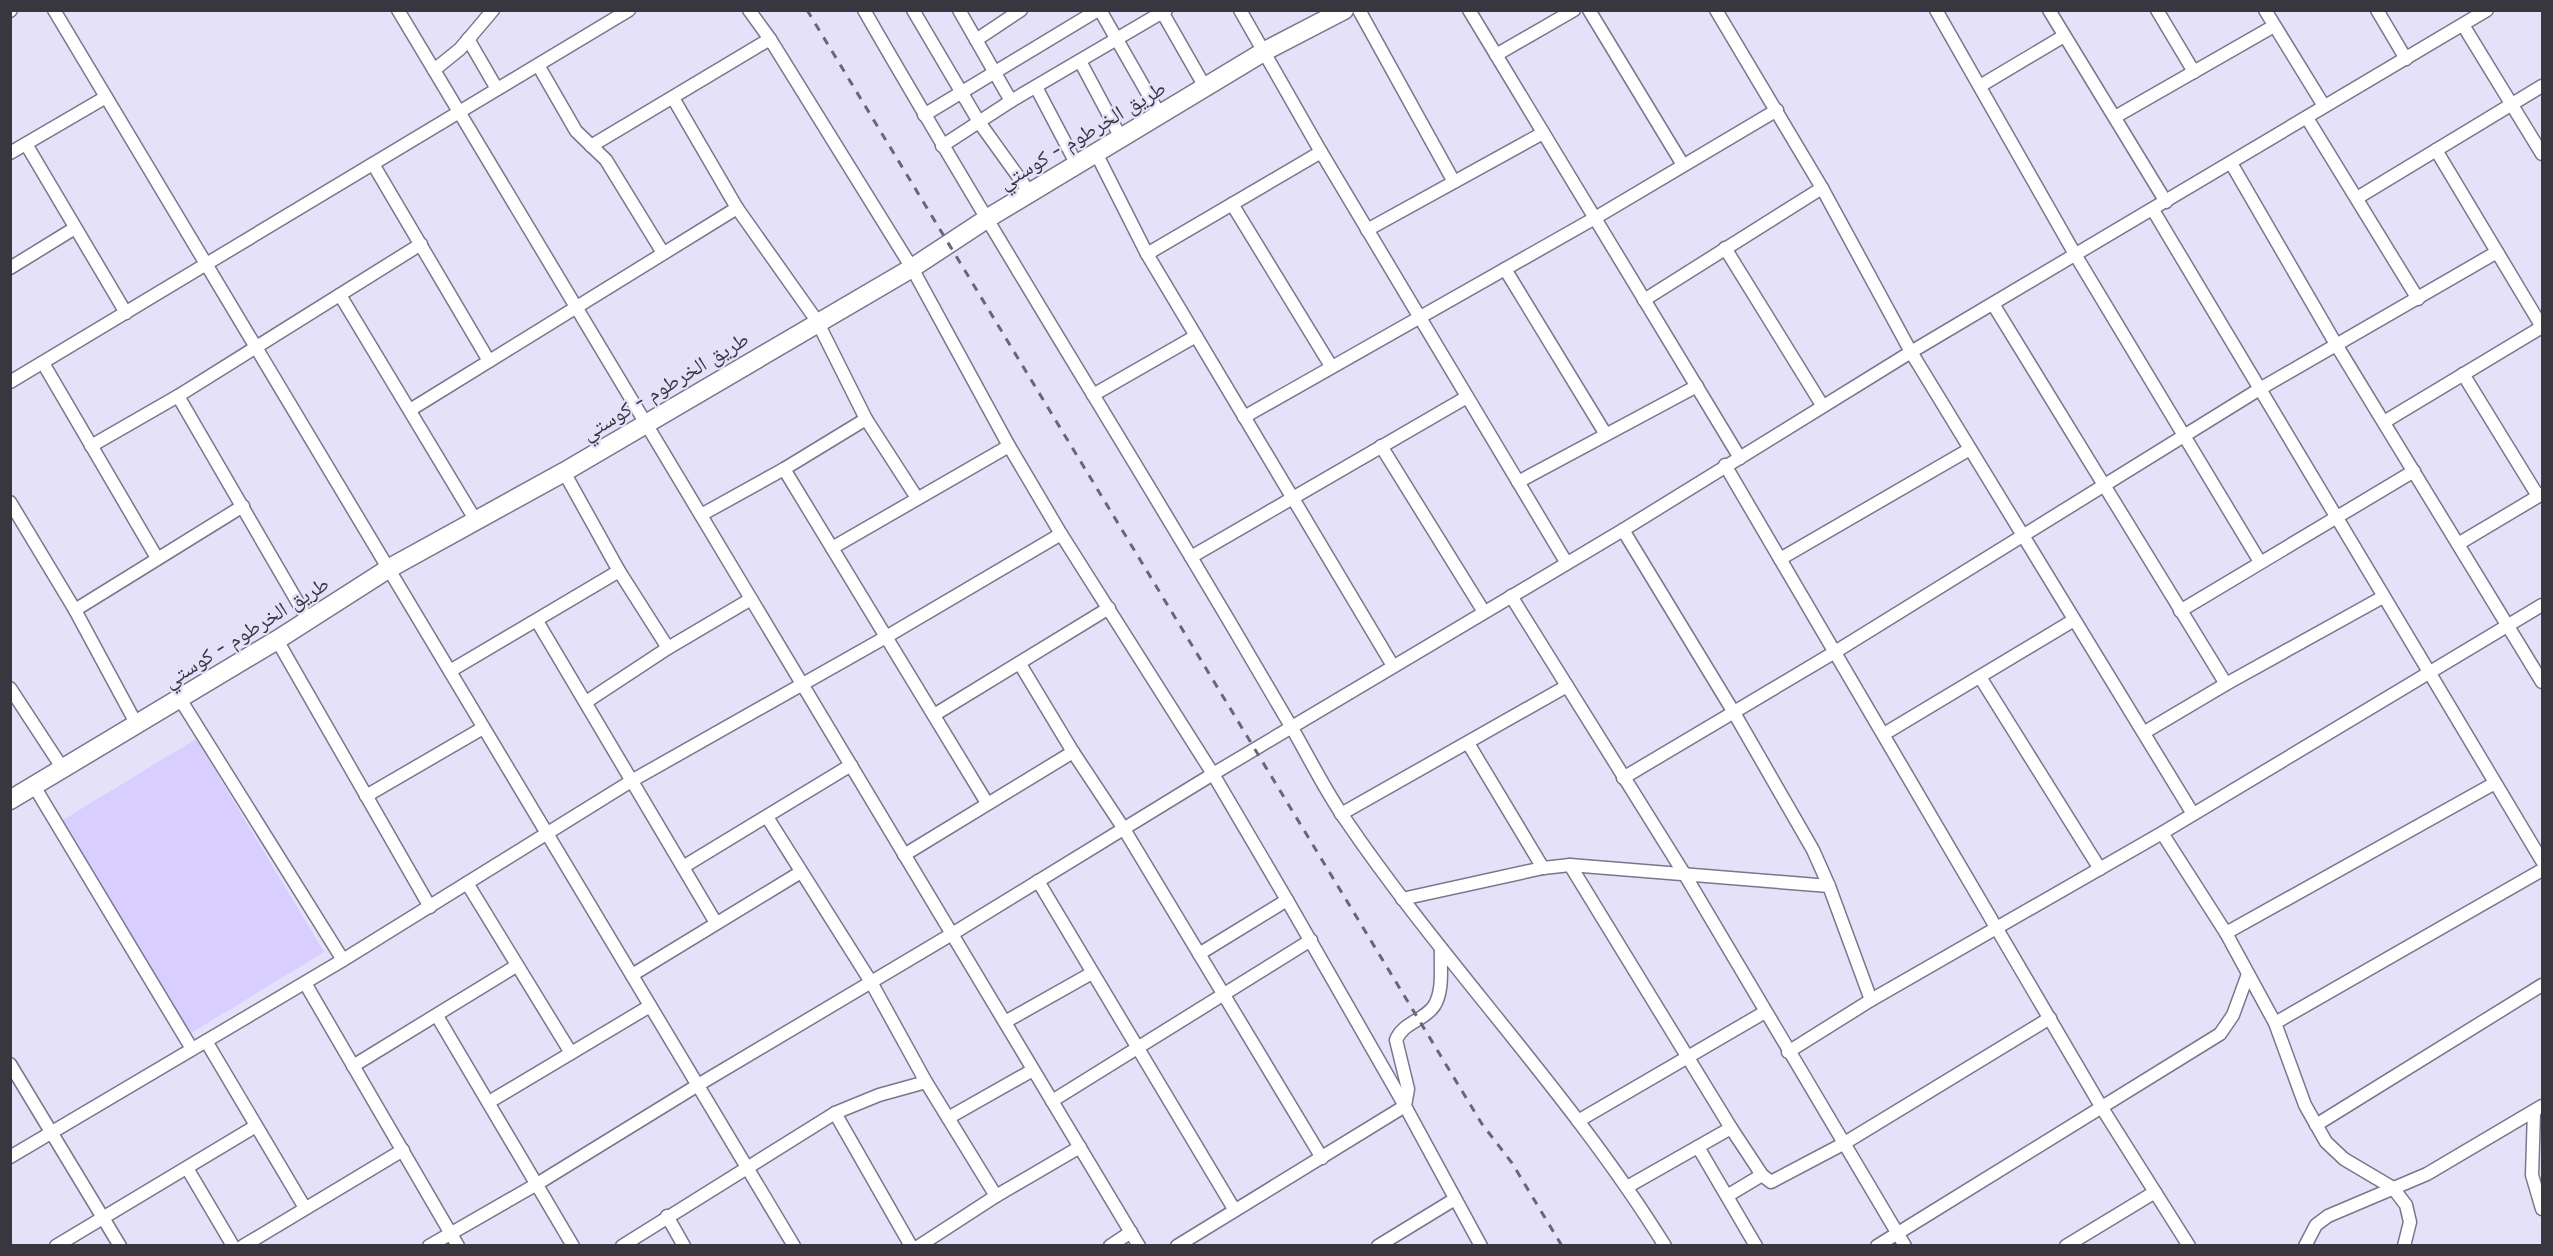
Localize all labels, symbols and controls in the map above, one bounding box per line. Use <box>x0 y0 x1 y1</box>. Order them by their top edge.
street label: طريق الخرطوم - كوستي <box>994 75 1172 198</box>
street label: طريق الخرطوم - كوستي <box>577 326 755 449</box>
street label: طريق الخرطوم - كوستي <box>158 570 335 696</box>

